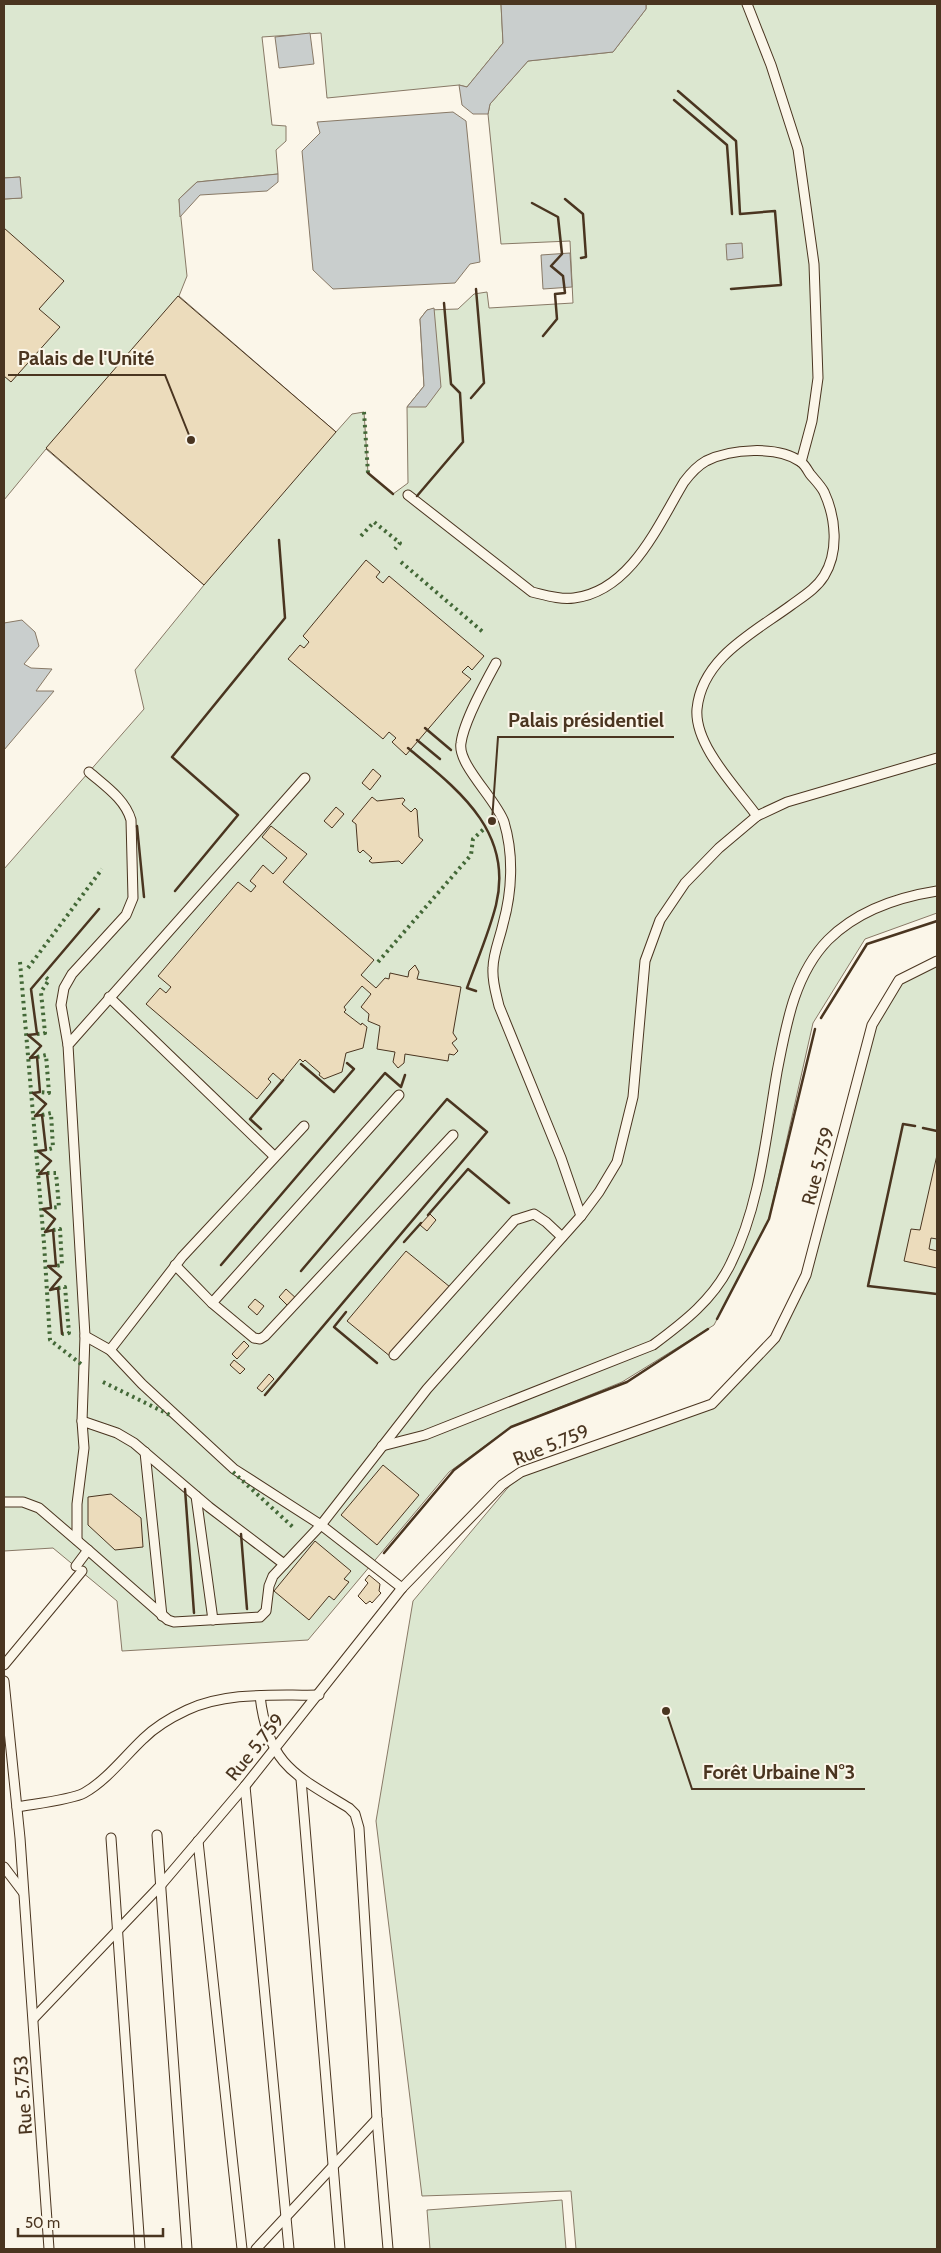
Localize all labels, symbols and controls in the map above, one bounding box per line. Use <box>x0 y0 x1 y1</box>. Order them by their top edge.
callout: Palais de l'Unité <box>8 340 165 375</box>
text: Palais de l'Unité <box>18 346 154 370</box>
callout: Palais présidentiel <box>498 702 674 737</box>
text: Palais présidentiel <box>508 708 664 732</box>
street label: Rue 5.759 <box>797 1124 839 1208</box>
street label: Rue 5.759 <box>510 1419 592 1471</box>
street label: Rue 5.759 <box>221 1709 289 1785</box>
callout: Forêt Urbaine N°3 <box>692 1754 865 1789</box>
text: Forêt Urbaine N°3 <box>703 1760 855 1784</box>
street label: Rue 5.753 <box>9 2055 37 2135</box>
scale bar <box>18 2206 162 2238</box>
text: 50 m <box>25 2214 60 2232</box>

